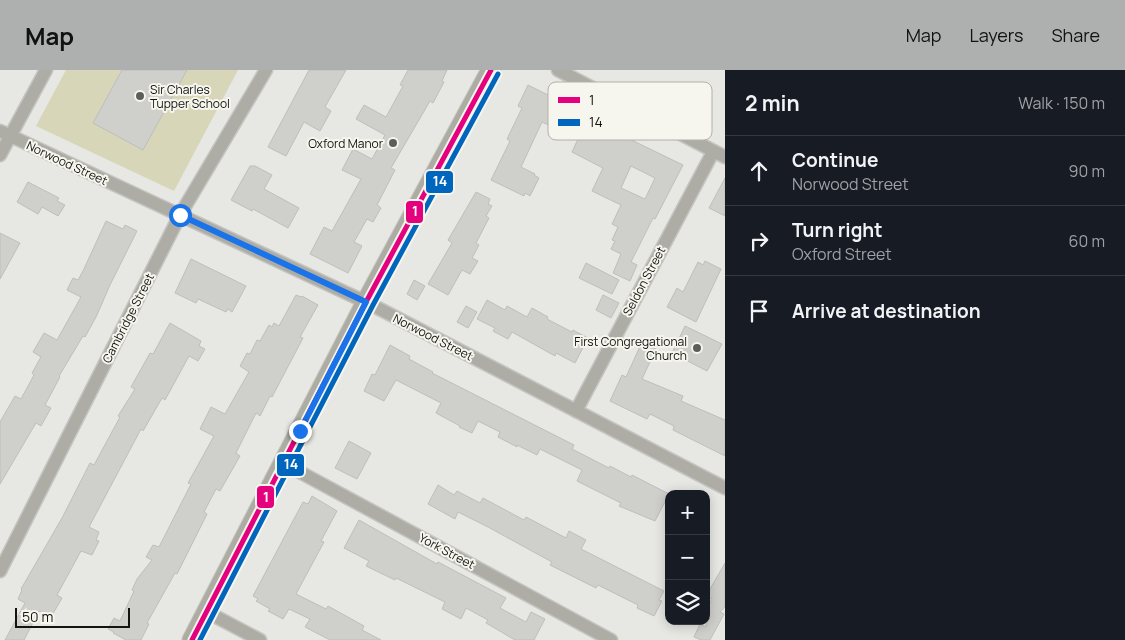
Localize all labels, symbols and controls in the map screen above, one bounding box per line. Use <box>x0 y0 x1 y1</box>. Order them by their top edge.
text: Map <box>25 19 74 52</box>
text: Map <box>906 23 941 47</box>
text: Layers <box>969 23 1023 47</box>
text: Share <box>1051 23 1100 47</box>
place label: Sir Charles Tupper School <box>150 81 230 112</box>
legend <box>548 82 712 140</box>
text: 2 min <box>745 89 800 117</box>
marker: Sir Charles Tupper School <box>134 90 146 102</box>
text: 1 <box>589 90 594 109</box>
text: Walk · 150 m <box>1018 92 1105 114</box>
text: 14 <box>589 112 603 131</box>
place label: Oxford Manor <box>308 135 384 152</box>
street label: Norwood Street <box>24 137 110 189</box>
marker: Oxford Manor <box>387 137 399 149</box>
text: Continue <box>792 147 878 173</box>
icon: ahead <box>745 157 773 185</box>
text: 90 m <box>1069 160 1105 182</box>
line badge: 14 <box>425 170 454 194</box>
text: 14 <box>433 171 447 190</box>
text: Norwood Street <box>792 173 909 195</box>
line badge: 1 <box>405 200 424 224</box>
text: 1 <box>412 201 418 220</box>
route start <box>169 204 192 227</box>
text: Turn right <box>792 217 882 243</box>
icon: right <box>745 227 773 255</box>
text: 60 m <box>1069 230 1105 252</box>
street label: Seldon Street <box>619 243 669 319</box>
text: Oxford Street <box>792 243 892 265</box>
street label: Cambridge Street <box>98 270 158 366</box>
icon: arrive <box>745 297 773 325</box>
text: Arrive at destination <box>792 298 981 324</box>
street label: Norwood Street <box>390 310 476 365</box>
place label: First Congregational Church <box>574 333 687 364</box>
marker: First Congregational Church <box>691 342 703 354</box>
route end <box>289 420 312 443</box>
line badge: 14 <box>276 453 305 477</box>
text: 14 <box>284 454 298 473</box>
line badge: 1 <box>256 485 275 509</box>
text: 1 <box>263 487 269 506</box>
map controls <box>665 490 710 625</box>
button: + <box>665 490 710 535</box>
street label: York Street <box>416 529 478 573</box>
button: − <box>665 535 710 580</box>
button: layers <box>665 580 710 625</box>
scale bar <box>15 605 130 628</box>
text: 50 m <box>22 607 53 626</box>

